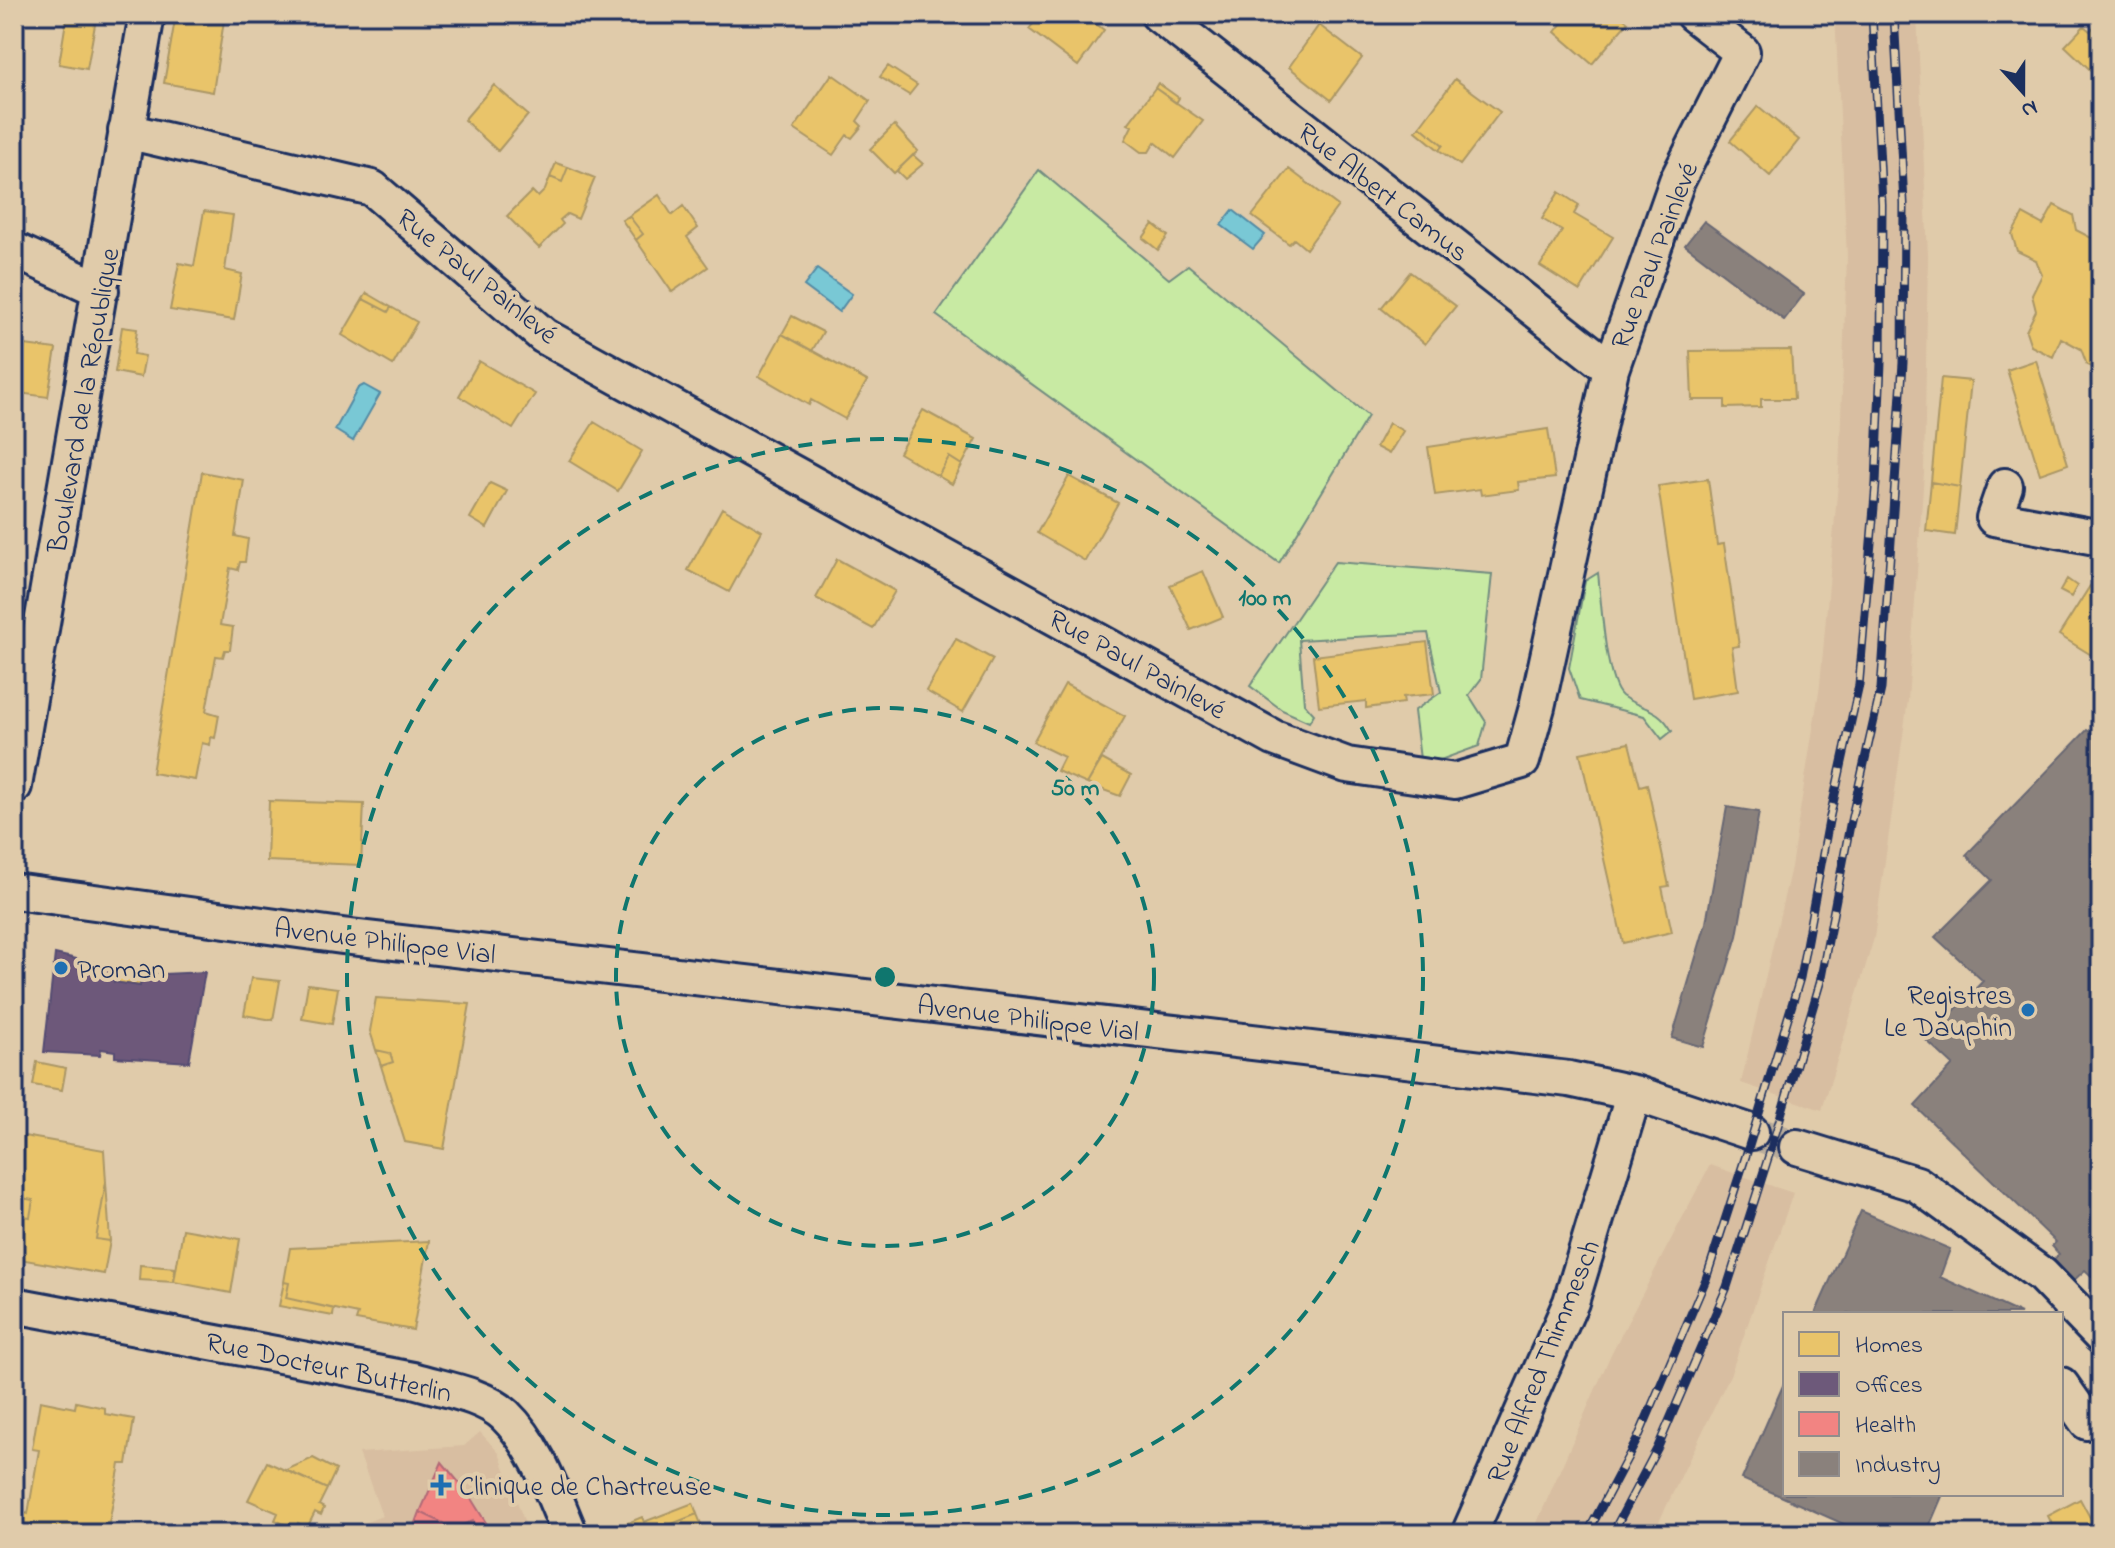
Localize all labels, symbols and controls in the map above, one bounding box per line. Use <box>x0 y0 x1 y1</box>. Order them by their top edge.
north arrow <box>1983 52 2063 132</box>
text: N <box>2016 90 2042 125</box>
street label: Rue Albert Camus <box>1287 114 1476 274</box>
street label: Rue Paul Painlevé <box>1602 156 1711 356</box>
street label: Rue Paul Painlevé <box>386 200 566 356</box>
street label: Boulevard de la République <box>38 244 133 557</box>
text: 100 m <box>1239 582 1292 617</box>
street label: Rue Paul Painlevé <box>1040 600 1233 732</box>
text: 50 m <box>1051 772 1100 807</box>
street label: Avenue Philippe Vial <box>272 910 498 977</box>
place label: Proman <box>77 951 165 992</box>
marker: Proman <box>52 959 70 977</box>
centre of rings <box>871 963 899 991</box>
place label: Registres Le Dauphin <box>1884 977 2012 1050</box>
street label: Avenue Philippe Vial <box>915 987 1141 1054</box>
marker: Registres Le Dauphin <box>2019 1001 2037 1019</box>
street label: Rue Alfred Thimmesch <box>1478 1234 1613 1490</box>
legend <box>1783 1312 2063 1496</box>
street label: Rue Docteur Butterlin <box>202 1323 455 1416</box>
text: Homes <box>1855 1329 1923 1364</box>
text: Offices <box>1855 1369 1923 1404</box>
text: Health <box>1855 1409 1916 1444</box>
text: Industry <box>1855 1449 1941 1485</box>
place label: Clinique de Chartreuse <box>459 1468 712 1509</box>
marker: Clinique de Chartreuse <box>430 1474 452 1496</box>

